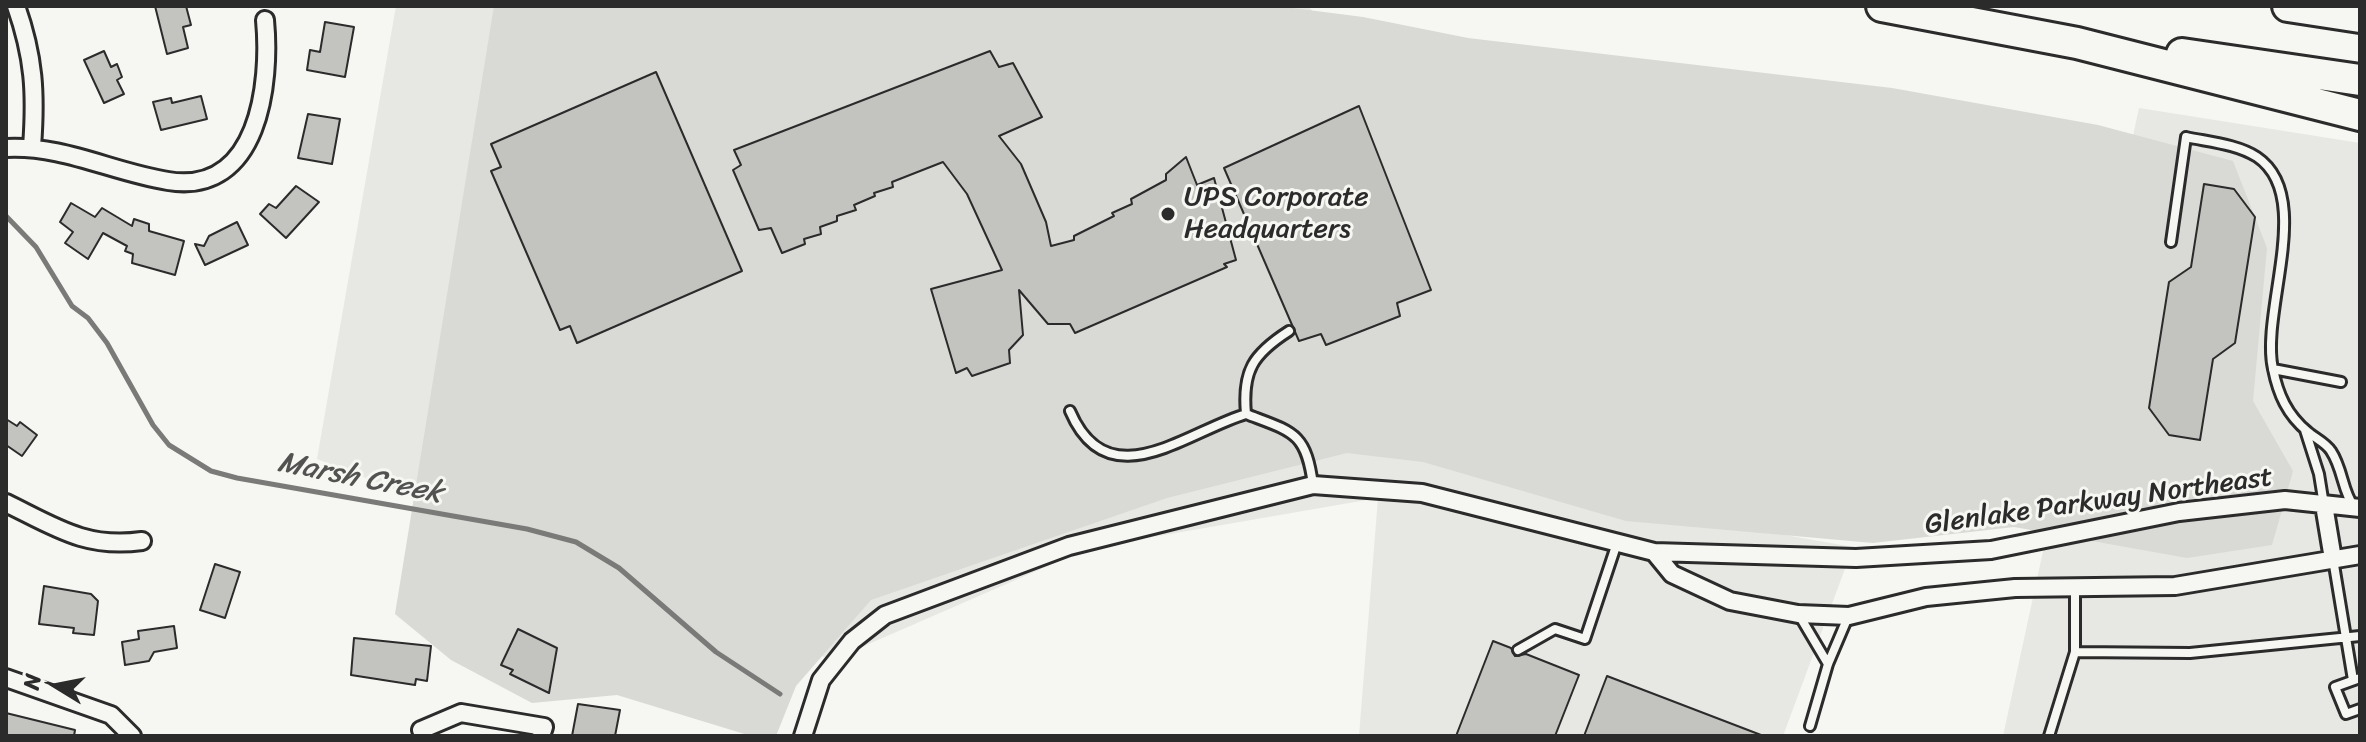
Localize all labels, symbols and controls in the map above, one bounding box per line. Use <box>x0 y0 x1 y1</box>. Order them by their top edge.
place label: UPS Corporate Headquarters <box>1184 181 1369 247</box>
marker: UPS Corporate Headquarters <box>1159 205 1177 223</box>
water label: Marsh Creek <box>275 445 445 513</box>
street label: Glenlake Parkway Northeast <box>1923 461 2275 543</box>
north arrow <box>16 646 96 726</box>
text: N <box>11 671 52 693</box>

